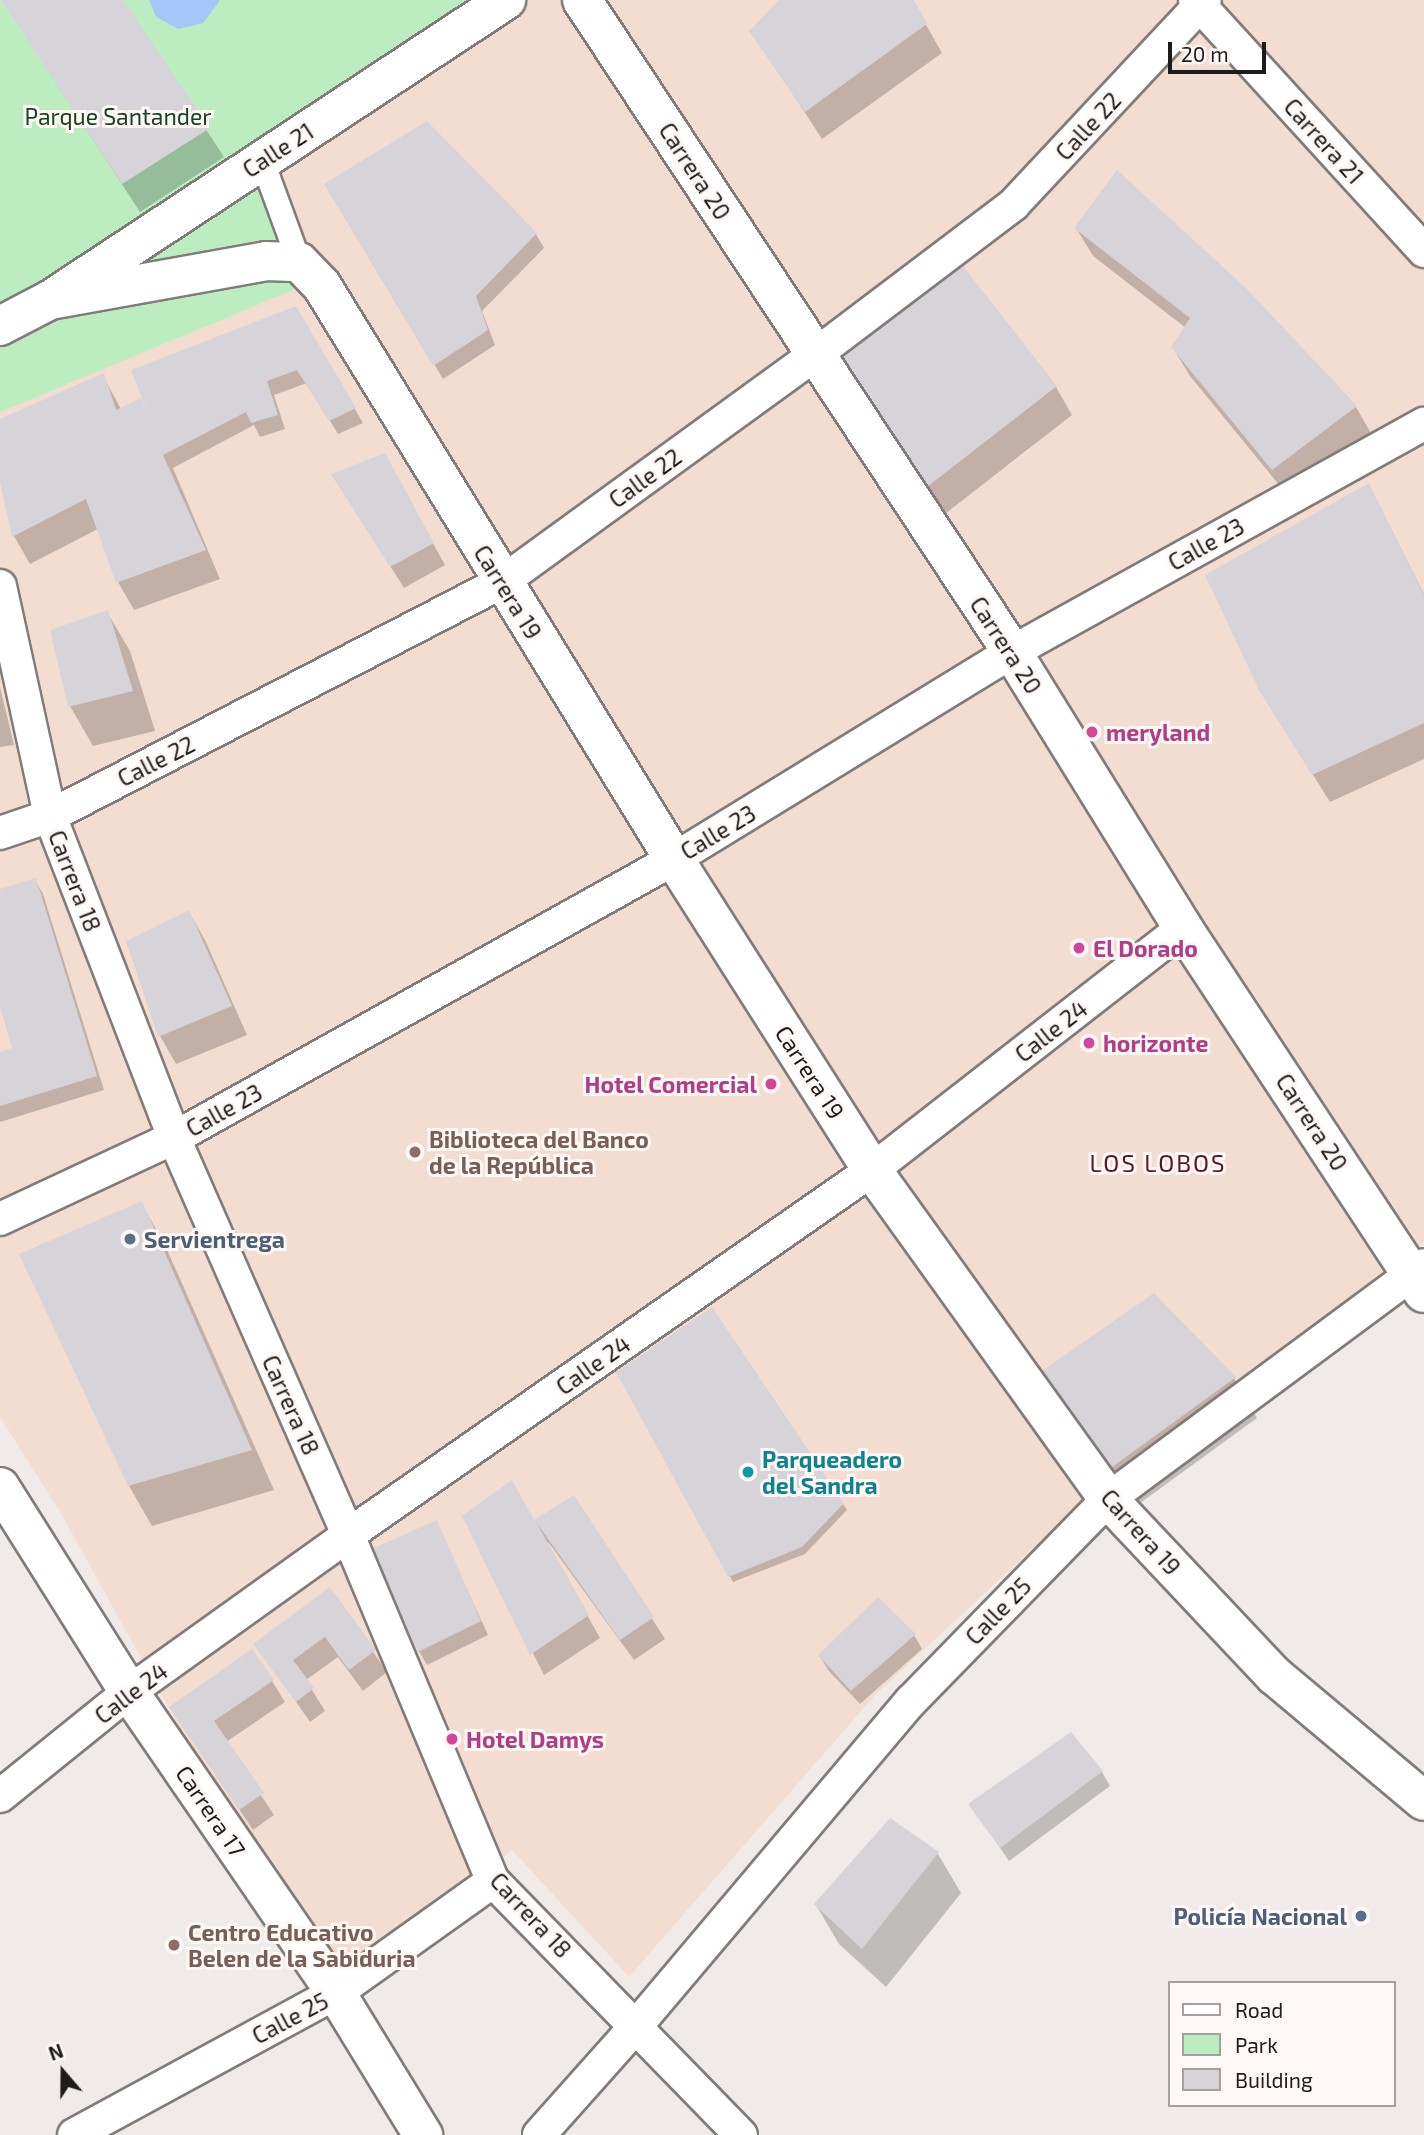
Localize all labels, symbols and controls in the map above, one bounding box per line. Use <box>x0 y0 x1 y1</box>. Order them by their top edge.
scale bar <box>1172 28 1270 72</box>
text: 20 m <box>1181 41 1229 66</box>
street label: Calle 22 <box>1050 86 1126 166</box>
street label: Carrera 21 <box>1279 93 1369 189</box>
park label: Parque Santander <box>24 102 212 130</box>
street label: Calle 21 <box>237 117 319 183</box>
street label: Carrera 20 <box>653 117 737 225</box>
street label: Calle 22 <box>603 443 687 513</box>
street label: Calle 23 <box>1163 512 1249 576</box>
street label: Carrera 19 <box>468 540 548 644</box>
street label: Carrera 20 <box>964 591 1048 699</box>
place label: meryland <box>1106 718 1210 746</box>
marker: meryland <box>1084 724 1100 740</box>
street label: Calle 22 <box>113 730 199 792</box>
street label: Calle 23 <box>675 799 761 865</box>
street label: Carrera 18 <box>43 826 107 936</box>
place label: El Dorado <box>1093 934 1198 962</box>
marker: El Dorado <box>1071 940 1087 956</box>
street label: Calle 24 <box>1009 994 1093 1068</box>
street label: Carrera 19 <box>770 1020 850 1124</box>
place label: horizonte <box>1103 1029 1208 1057</box>
marker: horizonte <box>1081 1035 1097 1051</box>
street label: Carrera 20 <box>1270 1068 1354 1176</box>
place label: Hotel Comercial <box>584 1070 757 1098</box>
marker: Hotel Comercial <box>763 1076 779 1092</box>
street label: Calle 23 <box>181 1078 267 1142</box>
place label: Biblioteca del Banco de la República <box>429 1125 649 1179</box>
marker: Biblioteca del Banco de la República <box>407 1144 423 1160</box>
district label: LOS LOBOS <box>1091 1149 1225 1177</box>
place label: Servientrega <box>144 1225 285 1253</box>
marker: Servientrega <box>122 1231 138 1247</box>
street label: Calle 24 <box>551 1330 635 1400</box>
street label: Carrera 18 <box>257 1351 325 1459</box>
place label: Parqueadero del Sandra <box>762 1445 902 1499</box>
marker: Parqueadero del Sandra <box>740 1464 756 1480</box>
street label: Carrera 19 <box>1095 1484 1187 1580</box>
street label: Calle 25 <box>960 1572 1036 1650</box>
street label: Calle 24 <box>89 1657 173 1729</box>
place label: Hotel Damys <box>466 1725 605 1753</box>
marker: Hotel Damys <box>444 1731 460 1747</box>
street label: Carrera 17 <box>170 1760 252 1862</box>
street label: Carrera 18 <box>485 1867 577 1963</box>
place label: Policía Nacional <box>1173 1902 1347 1930</box>
marker: Policía Nacional <box>1353 1908 1369 1924</box>
place label: Centro Educativo Belen de la Sabiduria <box>188 1918 416 1972</box>
marker: Centro Educativo Belen de la Sabiduria <box>166 1937 182 1953</box>
legend <box>1168 1981 1396 2107</box>
street label: Calle 25 <box>247 1987 333 2049</box>
text: Road <box>1235 1997 1283 2022</box>
text: Park <box>1235 2032 1278 2057</box>
north arrow <box>28 2037 98 2107</box>
text: N <box>45 2039 66 2065</box>
text: Building <box>1235 2067 1313 2092</box>

